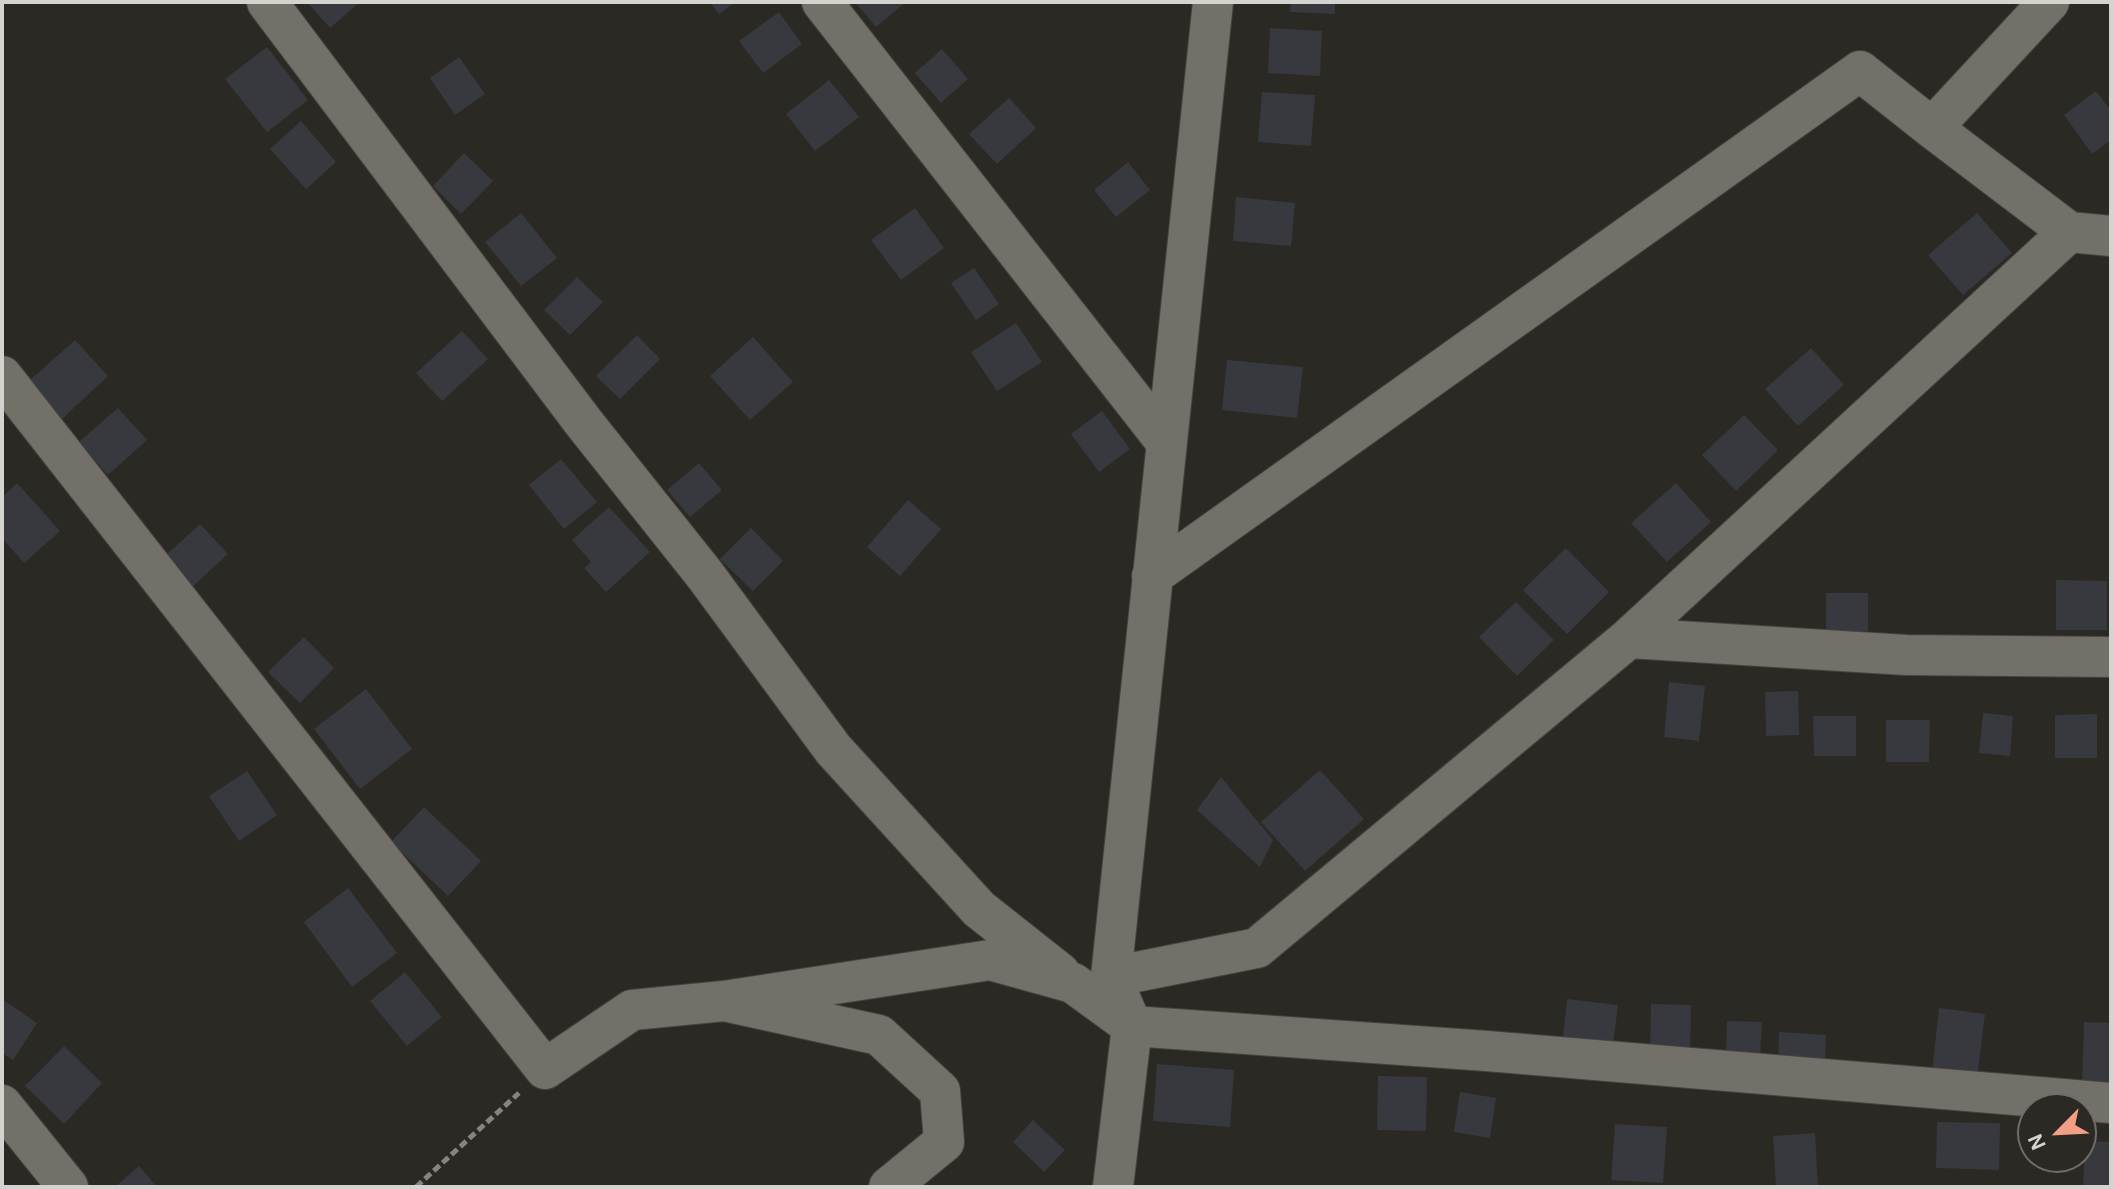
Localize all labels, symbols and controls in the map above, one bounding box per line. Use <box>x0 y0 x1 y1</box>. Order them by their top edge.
north arrow <box>2017 1093 2097 1173</box>
text: N <box>2022 1129 2052 1154</box>

